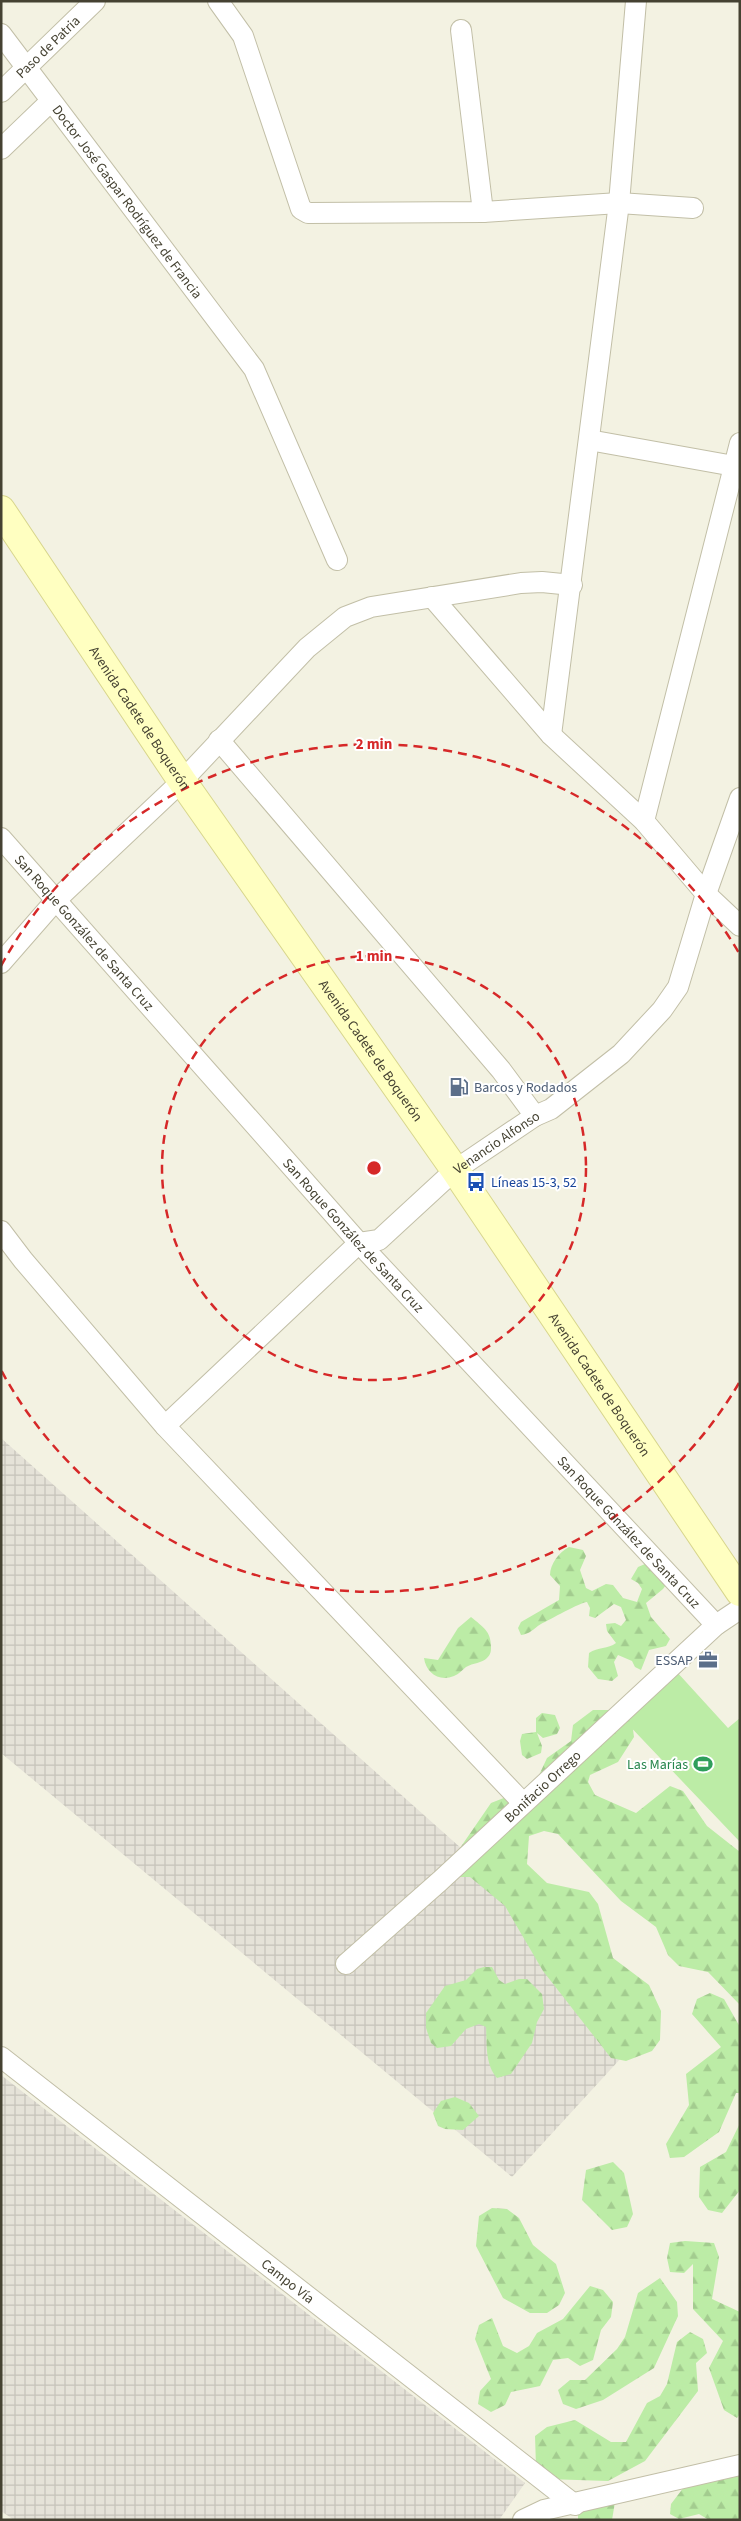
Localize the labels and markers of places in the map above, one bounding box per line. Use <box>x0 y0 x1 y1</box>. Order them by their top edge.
fuel station icon: Barcos y Rodados <box>448 1076 470 1098</box>
place label: Barcos y Rodados <box>474 1078 577 1098</box>
centre of rings <box>365 1159 383 1177</box>
bus stop icon: Líneas 15-3, 52 <box>465 1171 487 1193</box>
place label: Líneas 15-3, 52 <box>491 1173 577 1193</box>
office icon: ESSAP <box>697 1649 719 1671</box>
place label: ESSAP <box>655 1651 693 1671</box>
sports icon: Las Marías <box>692 1753 714 1775</box>
place label: Las Marías <box>627 1755 688 1775</box>

